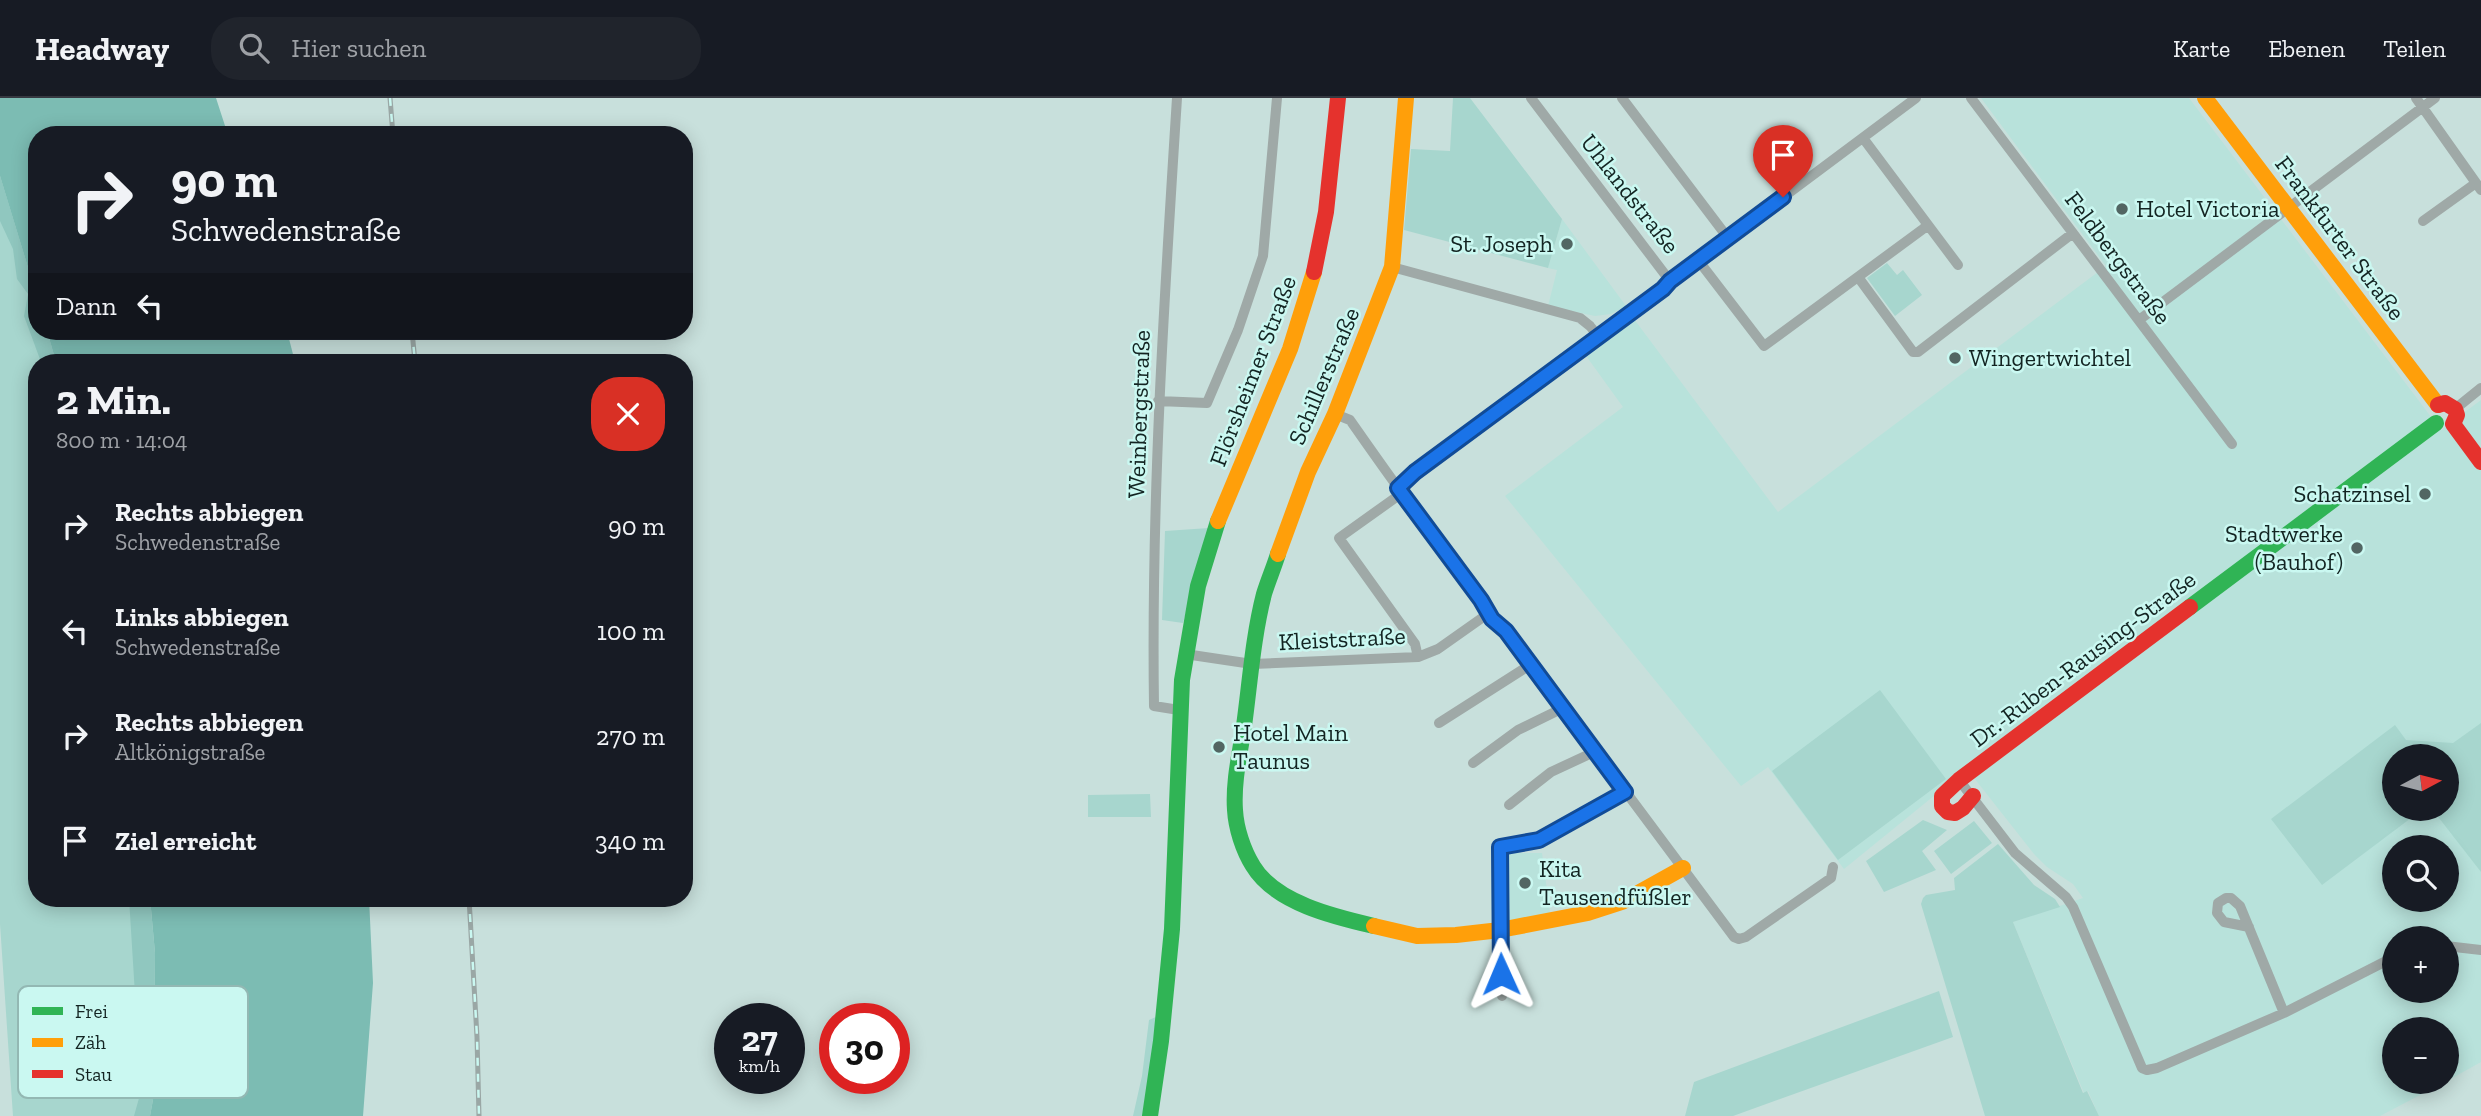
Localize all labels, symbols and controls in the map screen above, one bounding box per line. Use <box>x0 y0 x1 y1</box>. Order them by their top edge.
search box <box>211 17 701 80</box>
text: Headway <box>35 29 169 68</box>
icon: search <box>235 29 273 67</box>
text: Hier suchen <box>291 32 426 64</box>
text: Karte <box>2173 34 2230 63</box>
text: Ebenen <box>2268 34 2345 63</box>
text: Teilen <box>2383 34 2446 63</box>
pin <box>1753 125 1813 197</box>
street label: Uhlandstraße <box>1575 128 1686 259</box>
icon: arrive <box>1764 136 1802 174</box>
street label: Frankfurter Straße <box>2269 150 2412 326</box>
text: 90 m <box>171 151 278 210</box>
icon: right <box>56 154 147 245</box>
street label: Feldbergstraße <box>2059 185 2178 330</box>
place label: Hotel Victoria <box>2136 194 2280 223</box>
marker: Hotel Victoria <box>2114 201 2130 217</box>
text: Schwedenstraße <box>171 211 401 249</box>
place label: St. Joseph <box>1450 229 1554 258</box>
marker: St. Joseph <box>1559 236 1575 252</box>
street label: Flörsheimer Straße <box>1203 272 1302 470</box>
icon: left <box>131 287 169 325</box>
text: Dann <box>56 290 117 322</box>
street label: Schillerstraße <box>1282 303 1365 449</box>
street label: Weinbergstraße <box>1121 329 1156 499</box>
place label: Wingertwichtel <box>1969 343 2131 372</box>
marker: Wingertwichtel <box>1947 350 1963 366</box>
text: 2 Min. <box>56 374 171 425</box>
button: close <box>591 377 665 451</box>
text: 800 m · 14:04 <box>56 426 187 454</box>
place label: Schatzinsel <box>2293 479 2411 508</box>
marker: Schatzinsel <box>2417 486 2433 502</box>
text: Rechts abbiegen <box>115 496 303 528</box>
icon: right <box>56 507 94 545</box>
text: 90 m <box>608 510 665 542</box>
place label: Stadtwerke (Bauhof) <box>2225 519 2343 576</box>
text: Schwedenstraße <box>115 528 280 556</box>
marker: Stadtwerke (Bauhof) <box>2349 540 2365 556</box>
street label: Dr.-Ruben-Rausing-Straße <box>1964 564 2201 753</box>
text: Links abbiegen <box>115 601 289 633</box>
icon: left <box>56 612 94 650</box>
text: 100 m <box>597 615 665 647</box>
street label: Kleiststraße <box>1278 621 1406 656</box>
text: Schwedenstraße <box>115 633 280 661</box>
text: Rechts abbiegen <box>115 706 303 738</box>
icon: right <box>56 717 94 755</box>
place label: Hotel Main Taunus <box>1233 718 1348 775</box>
text: 270 m <box>596 720 665 752</box>
text: Altkönigstraße <box>115 738 265 766</box>
marker: Hotel Main Taunus <box>1211 739 1227 755</box>
north arrow <box>2382 744 2459 821</box>
map controls <box>2382 744 2459 1094</box>
icon: arrive <box>56 822 94 860</box>
text: Ziel erreicht <box>115 825 256 857</box>
text: 340 m <box>595 825 665 857</box>
button: search <box>2382 835 2459 912</box>
place label: Kita Tausendfüßler <box>1539 854 1692 911</box>
marker: Kita Tausendfüßler <box>1517 875 1533 891</box>
button: + <box>2382 926 2459 1003</box>
position arrow <box>1464 937 1538 1011</box>
legend <box>18 986 248 1098</box>
text: Frei <box>75 1000 108 1023</box>
speed limit sign: 30 <box>819 1003 910 1094</box>
button: − <box>2382 1017 2459 1094</box>
text: 27 <box>741 1018 778 1060</box>
text: Zäh <box>75 1031 106 1054</box>
text: km/h <box>739 1055 780 1077</box>
text: Stau <box>75 1063 112 1086</box>

